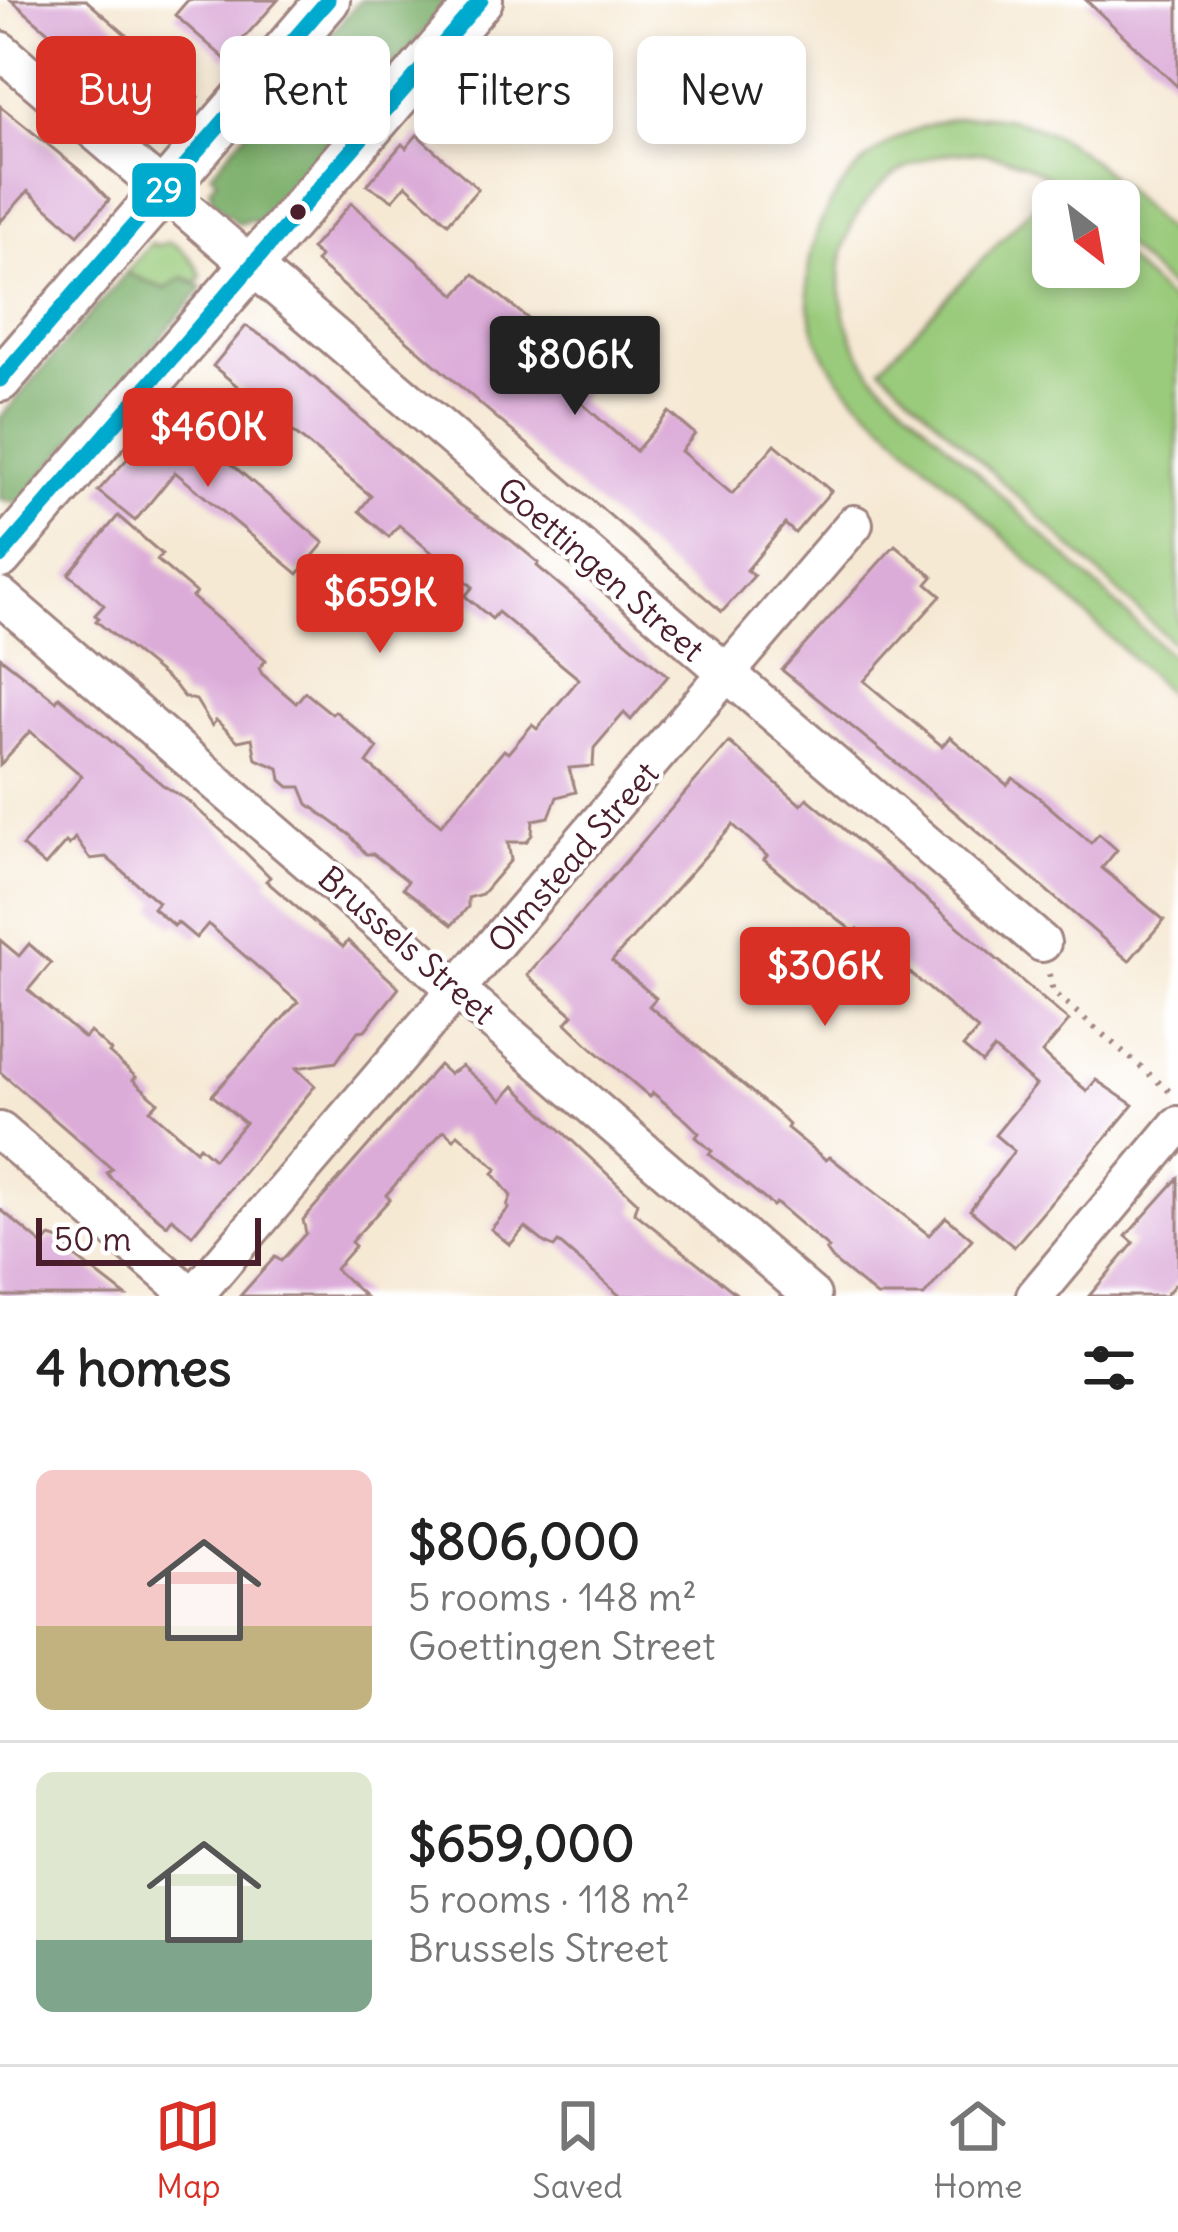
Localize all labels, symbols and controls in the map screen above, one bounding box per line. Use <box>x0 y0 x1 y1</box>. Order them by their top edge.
chip: Buy <box>36 36 196 144</box>
chip: Rent <box>220 36 390 144</box>
chip: Filters <box>414 36 613 144</box>
chip: New <box>637 36 806 144</box>
line badge: 29 <box>130 161 198 219</box>
text: 29 <box>145 169 183 211</box>
north arrow <box>1032 180 1140 288</box>
map controls <box>1032 180 1140 288</box>
unlabelled marker <box>287 201 309 223</box>
pin: $806K <box>491 316 659 418</box>
text: $806K <box>517 330 633 379</box>
pin: $460K <box>124 388 292 490</box>
text: $460K <box>150 402 266 451</box>
street label: Goettingen Street <box>489 468 713 670</box>
pin: $659K <box>296 554 464 656</box>
text: $659K <box>323 568 437 617</box>
street label: Olmstead Street <box>479 753 667 961</box>
street label: Brussels Street <box>310 857 504 1033</box>
pin: $306K <box>741 927 909 1029</box>
text: $306K <box>767 941 883 990</box>
scale bar <box>36 1212 261 1265</box>
text: 50 m <box>54 1218 131 1260</box>
icon: filters <box>1076 1335 1142 1401</box>
text: 4 homes <box>36 1336 231 1400</box>
text: $806,000 <box>408 1509 640 1573</box>
icon: home <box>132 1518 276 1662</box>
text: 5 rooms · 148 m² <box>408 1573 697 1622</box>
text: Goettingen Street <box>408 1622 715 1671</box>
text: $659,000 <box>408 1811 635 1875</box>
icon: home <box>132 1820 276 1964</box>
text: 5 rooms · 118 m² <box>408 1875 690 1924</box>
text: Brussels Street <box>408 1924 669 1973</box>
tab: Map <box>155 2093 221 2207</box>
tab: Saved <box>532 2093 623 2207</box>
tab: Home <box>934 2093 1023 2207</box>

